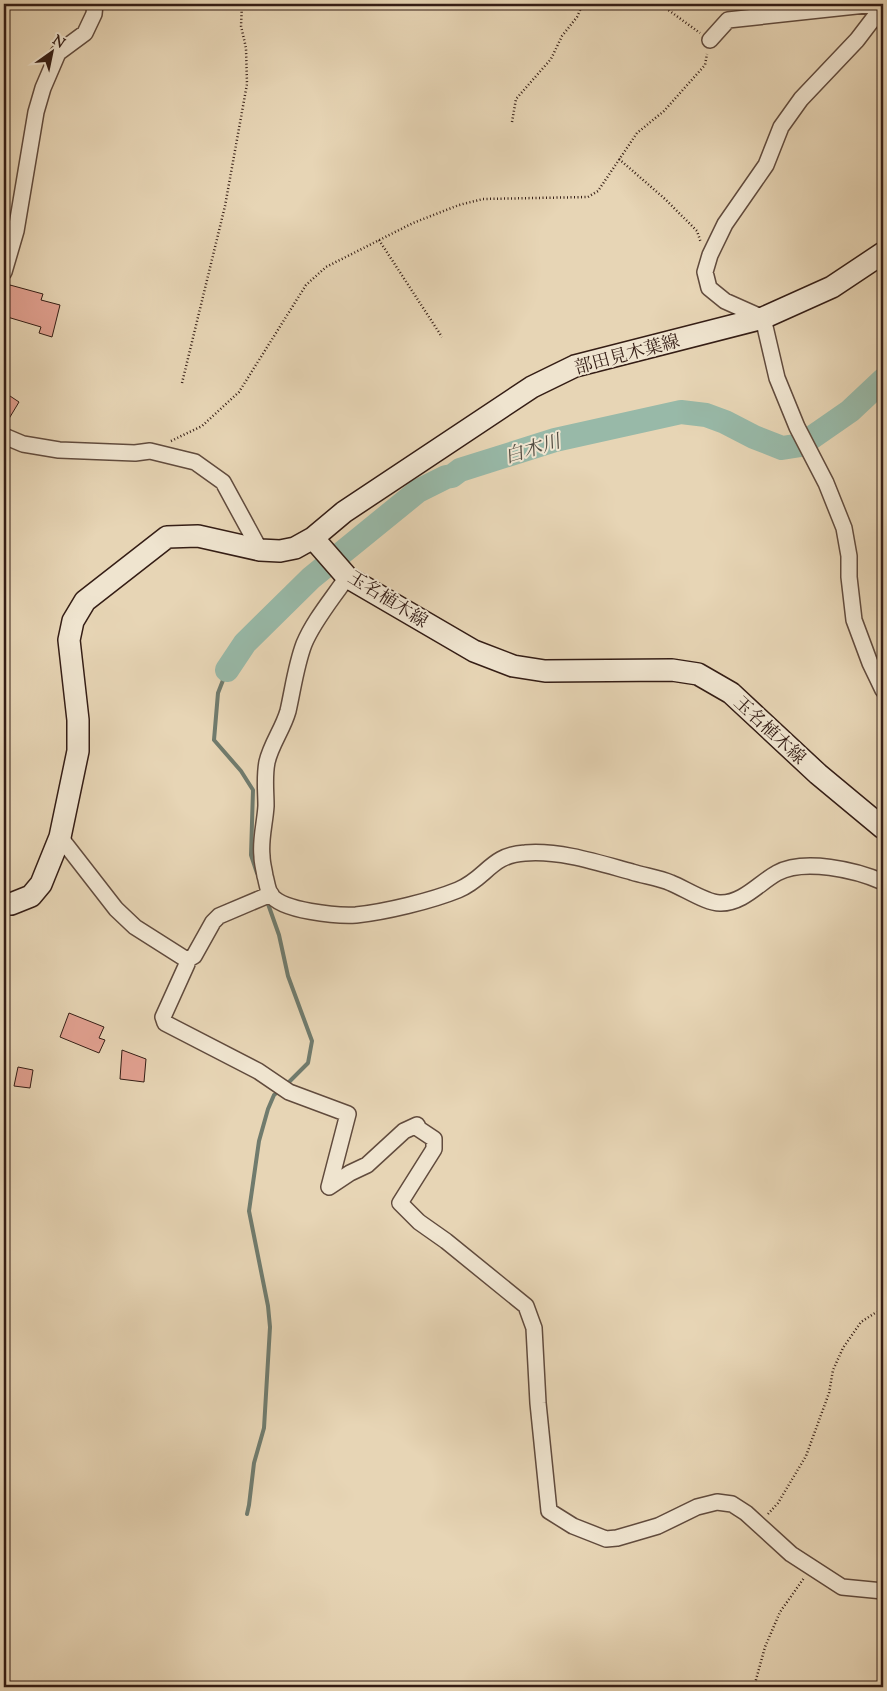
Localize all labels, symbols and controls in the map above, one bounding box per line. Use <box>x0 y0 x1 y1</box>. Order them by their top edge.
north arrow <box>28 28 78 78</box>
text: N <box>48 31 68 54</box>
street label: 部田見木葉線 <box>572 329 683 382</box>
water label: 白木川 <box>502 429 566 472</box>
street label: 玉名植木線 <box>342 566 432 636</box>
street label: 玉名植木線 <box>727 691 810 772</box>

